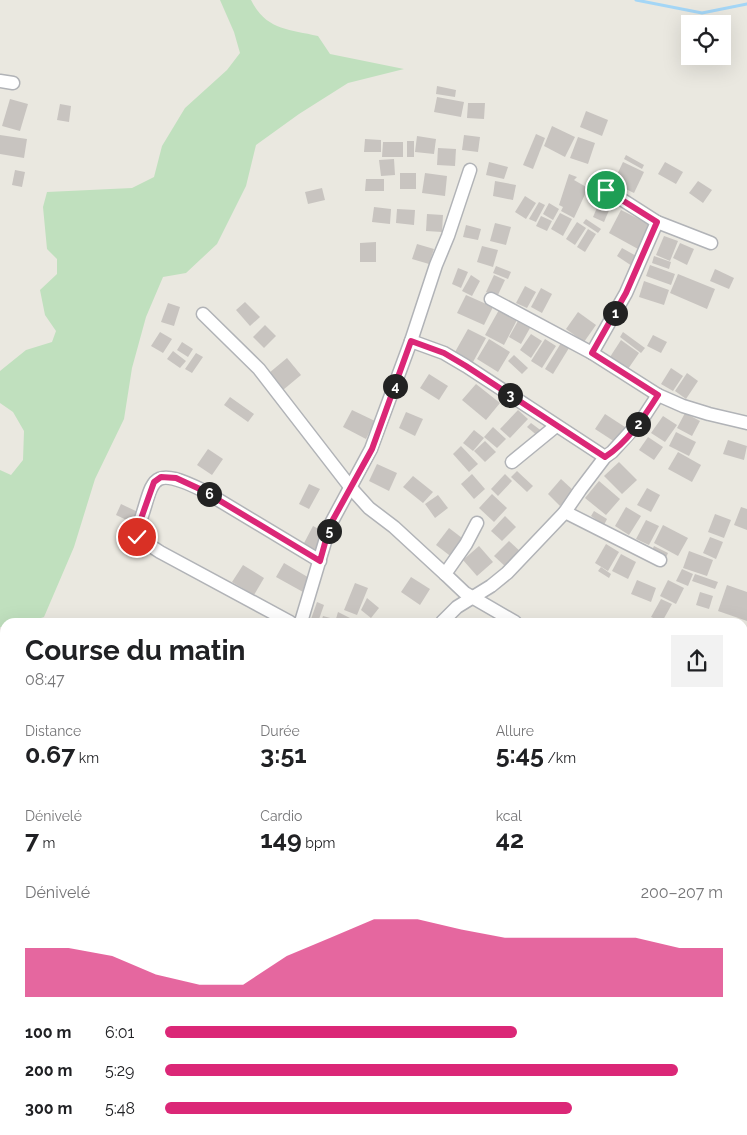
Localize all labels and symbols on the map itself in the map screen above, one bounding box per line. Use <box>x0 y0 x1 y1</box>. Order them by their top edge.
pin <box>585 169 627 211</box>
pin: 1 <box>602 300 628 326</box>
pin: 4 <box>382 374 408 398</box>
pin: 3 <box>498 382 522 408</box>
pin: 2 <box>626 412 650 436</box>
pin: 6 <box>196 482 222 506</box>
pin <box>116 516 158 558</box>
pin: 5 <box>316 518 342 544</box>

